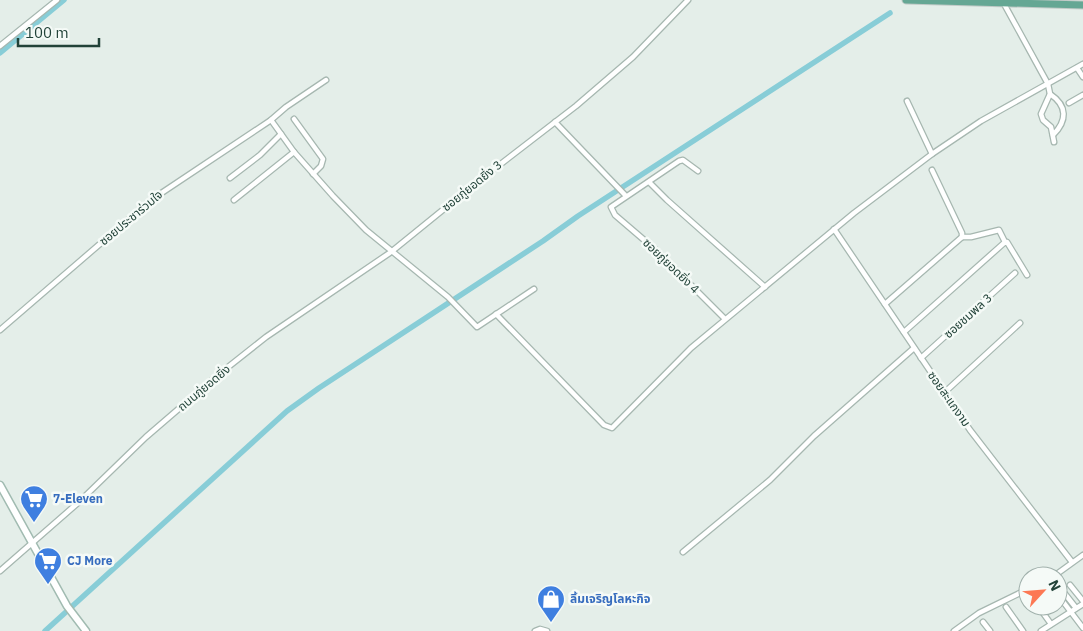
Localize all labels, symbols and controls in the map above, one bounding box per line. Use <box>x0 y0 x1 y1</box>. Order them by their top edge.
scale bar <box>18 15 99 47</box>
text: 100 m <box>25 23 69 42</box>
street label: ซอยภู่ยอดยิ่ง 3 <box>438 157 505 214</box>
street label: ซอยประชาร่วมใจ <box>96 187 165 248</box>
street label: ซอยภู่ยอดยิ่ง 4 <box>640 235 703 296</box>
street label: ซอยชมพล 3 <box>940 290 995 341</box>
street label: ถนนภู่ยอดยิ่ง <box>174 361 233 414</box>
street label: ซอยสะแกงาม <box>925 368 974 429</box>
supermarket icon: 7-Eleven <box>19 484 49 523</box>
place label: 7-Eleven <box>53 491 103 506</box>
supermarket icon: CJ More <box>33 546 63 585</box>
place label: CJ More <box>67 553 113 568</box>
north arrow <box>1018 566 1068 616</box>
text: N <box>1044 577 1065 594</box>
shop icon: ลิ้มเจริญโลหะกิจ <box>536 584 566 623</box>
place label: ลิ้มเจริญโลหะกิจ <box>570 591 651 606</box>

